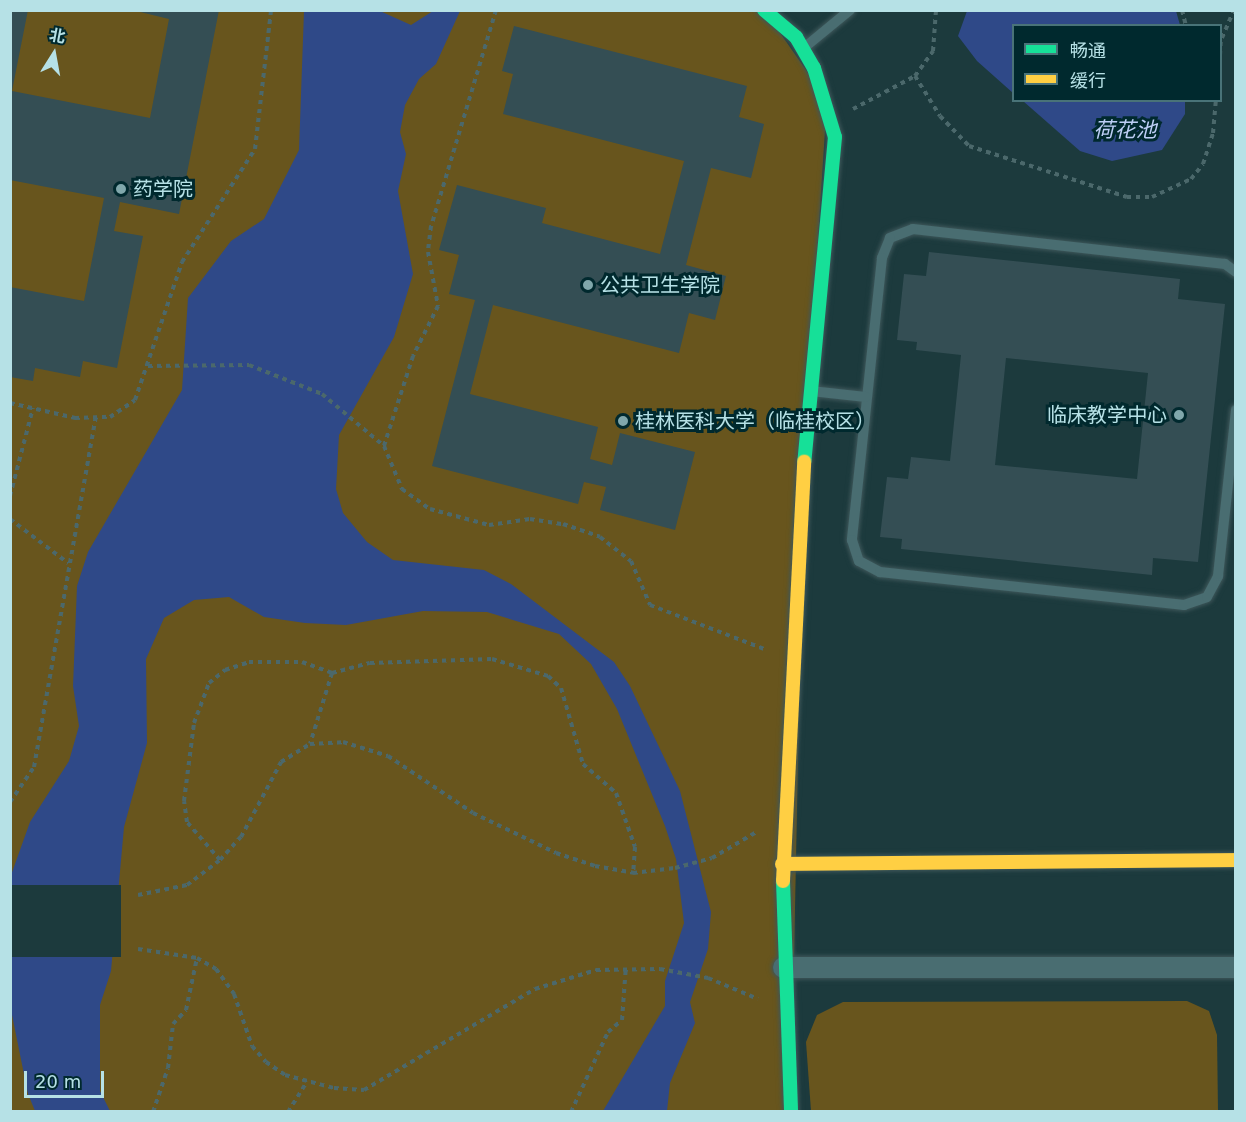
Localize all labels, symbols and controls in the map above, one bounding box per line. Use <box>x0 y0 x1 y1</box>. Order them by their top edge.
north arrow <box>24 24 84 84</box>
legend <box>1012 24 1222 102</box>
text: 北 <box>48 25 67 47</box>
text: 畅通 <box>1070 40 1106 61</box>
text: 缓行 <box>1070 70 1106 91</box>
water label: 荷花池 <box>1094 117 1156 143</box>
place label: 药学院 <box>133 177 193 201</box>
marker: 药学院 <box>114 182 128 196</box>
place label: 公共卫生学院 <box>600 273 720 297</box>
marker: 公共卫生学院 <box>581 278 595 292</box>
place label: 临床教学中心 <box>1047 403 1167 427</box>
marker: 临床教学中心 <box>1172 408 1186 422</box>
place label: 桂林医科大学（临桂校区） <box>635 409 875 433</box>
marker: 桂林医科大学（临桂校区） <box>616 414 630 428</box>
scale bar <box>27 1059 106 1097</box>
text: 20 m <box>35 1071 81 1092</box>

